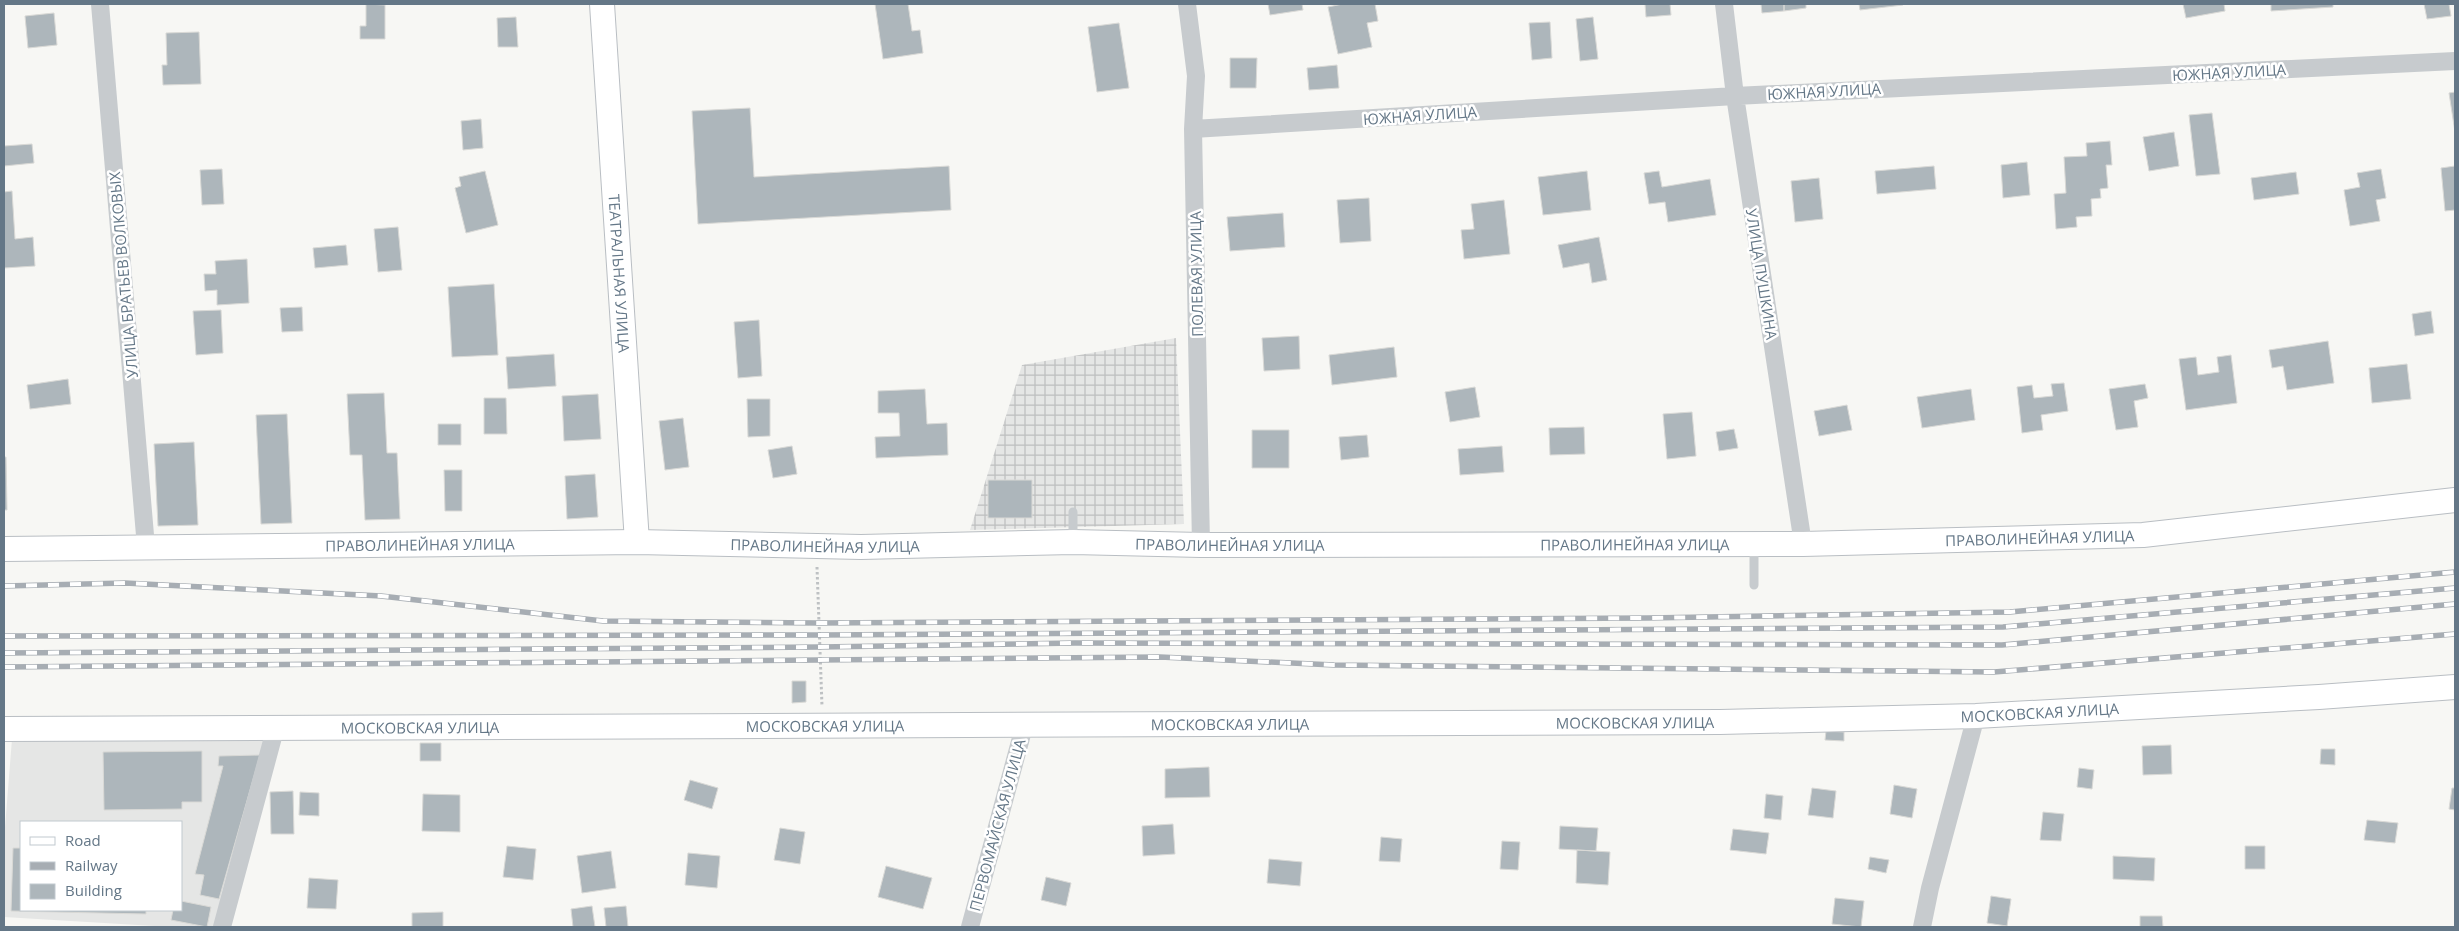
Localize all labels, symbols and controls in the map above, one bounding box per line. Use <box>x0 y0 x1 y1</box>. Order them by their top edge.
street label: ЮЖНАЯ УЛИЦА <box>2172 59 2287 85</box>
street label: ЮЖНАЯ УЛИЦА <box>1767 78 1882 104</box>
street label: ЮЖНАЯ УЛИЦА <box>1362 101 1478 129</box>
street label: УЛИЦА БРАТЬЕВ ВОЛКОВЫХ <box>104 171 142 379</box>
street label: ТЕАТРАЛЬНАЯ УЛИЦА <box>604 194 635 354</box>
street label: УЛИЦА ПУШКИНА <box>1742 207 1782 341</box>
street label: ПОЛЕВАЯ УЛИЦА <box>1185 210 1207 337</box>
street label: ПРАВОЛИНЕЙНАЯ УЛИЦА <box>1945 525 2135 550</box>
street label: ПРАВОЛИНЕЙНАЯ УЛИЦА <box>325 533 515 555</box>
street label: ПРАВОЛИНЕЙНАЯ УЛИЦА <box>1135 533 1325 555</box>
street label: ПРАВОЛИНЕЙНАЯ УЛИЦА <box>730 534 920 557</box>
street label: ПРАВОЛИНЕЙНАЯ УЛИЦА <box>1540 534 1730 554</box>
street label: МОСКОВСКАЯ УЛИЦА <box>1960 698 2120 726</box>
street label: МОСКОВСКАЯ УЛИЦА <box>1556 712 1715 733</box>
street label: МОСКОВСКАЯ УЛИЦА <box>1151 714 1310 734</box>
street label: МОСКОВСКАЯ УЛИЦА <box>746 715 905 736</box>
street label: МОСКОВСКАЯ УЛИЦА <box>341 717 500 738</box>
street label: ПЕРВОМАЙСКАЯ УЛИЦА <box>964 736 1030 913</box>
legend <box>20 821 182 911</box>
text: Road <box>65 830 101 850</box>
text: Railway <box>65 855 118 875</box>
text: Building <box>65 880 122 900</box>

